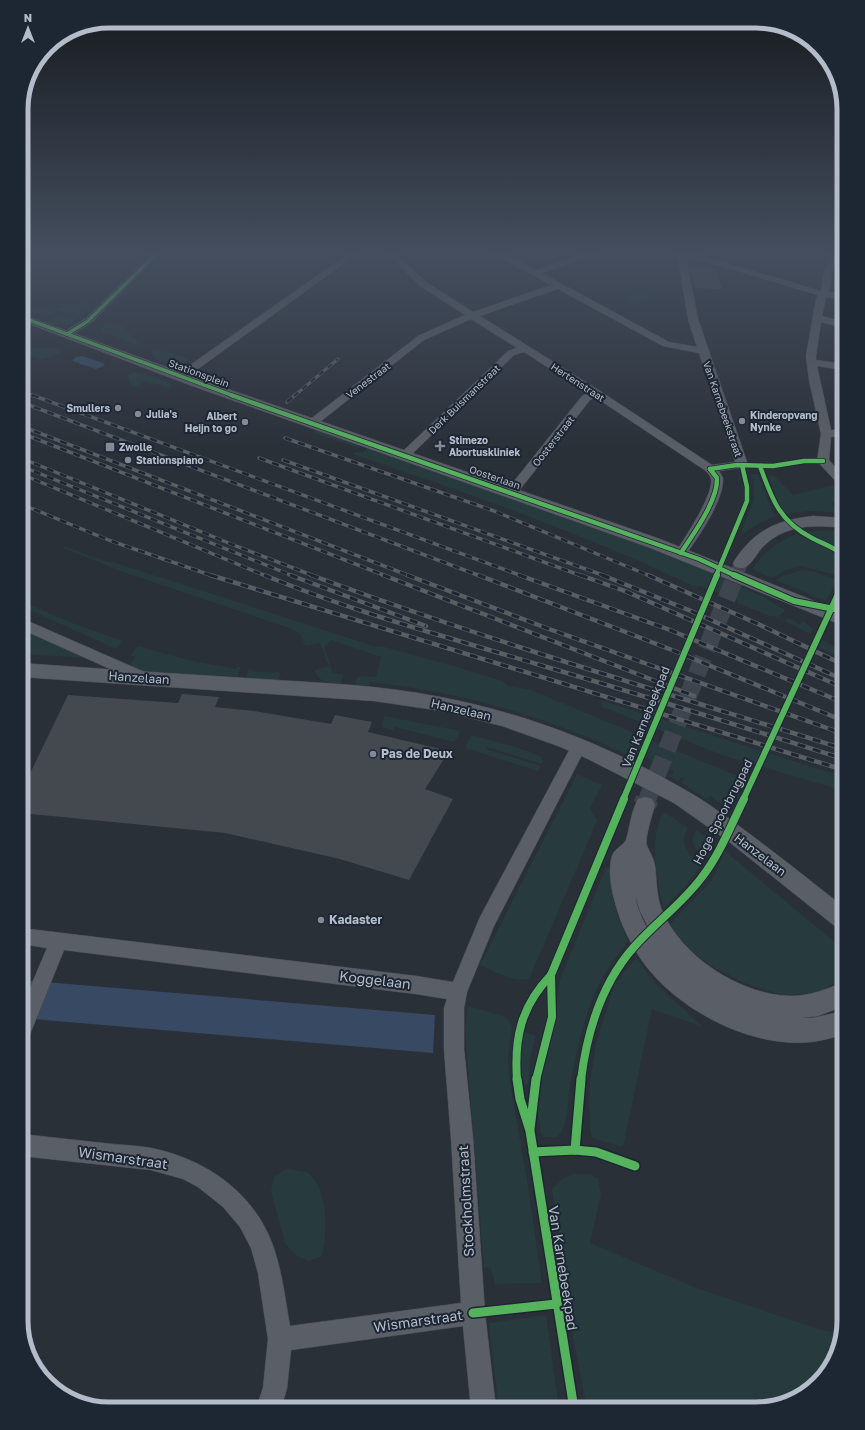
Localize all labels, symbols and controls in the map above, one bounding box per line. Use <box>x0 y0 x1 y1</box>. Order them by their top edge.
north arrow <box>8 8 48 48</box>
text: N <box>24 11 32 24</box>
street label: Stationsplein <box>167 356 231 390</box>
street label: Venestraat <box>344 360 392 400</box>
street label: Hertenstraat <box>549 360 607 404</box>
street label: Van Karnebeekstraat <box>701 360 745 458</box>
street label: Derk Buismanstraat <box>426 362 502 436</box>
place label: Smullers <box>67 402 110 414</box>
marker: Smullers <box>113 403 123 413</box>
place label: Julia's <box>146 408 178 420</box>
marker: Julia's <box>133 409 143 419</box>
place label: Kinderopvang Nynke <box>750 409 817 433</box>
place label: Albert Heijn to go <box>185 410 237 434</box>
street label: Oosterstraat <box>530 413 576 469</box>
marker: Kinderopvang Nynke <box>737 416 747 426</box>
marker: Albert Heijn to go <box>240 417 250 427</box>
place label: Stimezo Abortuskliniek <box>449 434 520 458</box>
marker: Stimezo Abortuskliniek <box>434 440 446 452</box>
marker: Zwolle <box>104 441 116 453</box>
place label: Zwolle <box>119 441 152 453</box>
place label: Stationspiano <box>136 454 204 466</box>
marker: Stationspiano <box>123 455 133 465</box>
street label: Oosterlaan <box>468 463 522 491</box>
street label: Van Karnebeekpad <box>618 664 673 770</box>
street label: Hanzelaan <box>108 668 170 687</box>
street label: Hanzelaan <box>430 695 493 724</box>
place label: Pas de Deux <box>381 746 453 761</box>
marker: Pas de Deux <box>368 749 378 759</box>
street label: Hoge Spoorbrugpad <box>690 757 756 867</box>
street label: Hanzelaan <box>731 830 789 879</box>
place label: Kadaster <box>329 912 382 927</box>
marker: Kadaster <box>316 915 326 925</box>
street label: Koggelaan <box>338 967 412 992</box>
street label: Wismarstraat <box>77 1143 169 1172</box>
street label: Stockholmstraat <box>454 1145 477 1257</box>
street label: Van Karnebeekpad <box>545 1204 582 1332</box>
street label: Wismarstraat <box>372 1306 464 1335</box>

